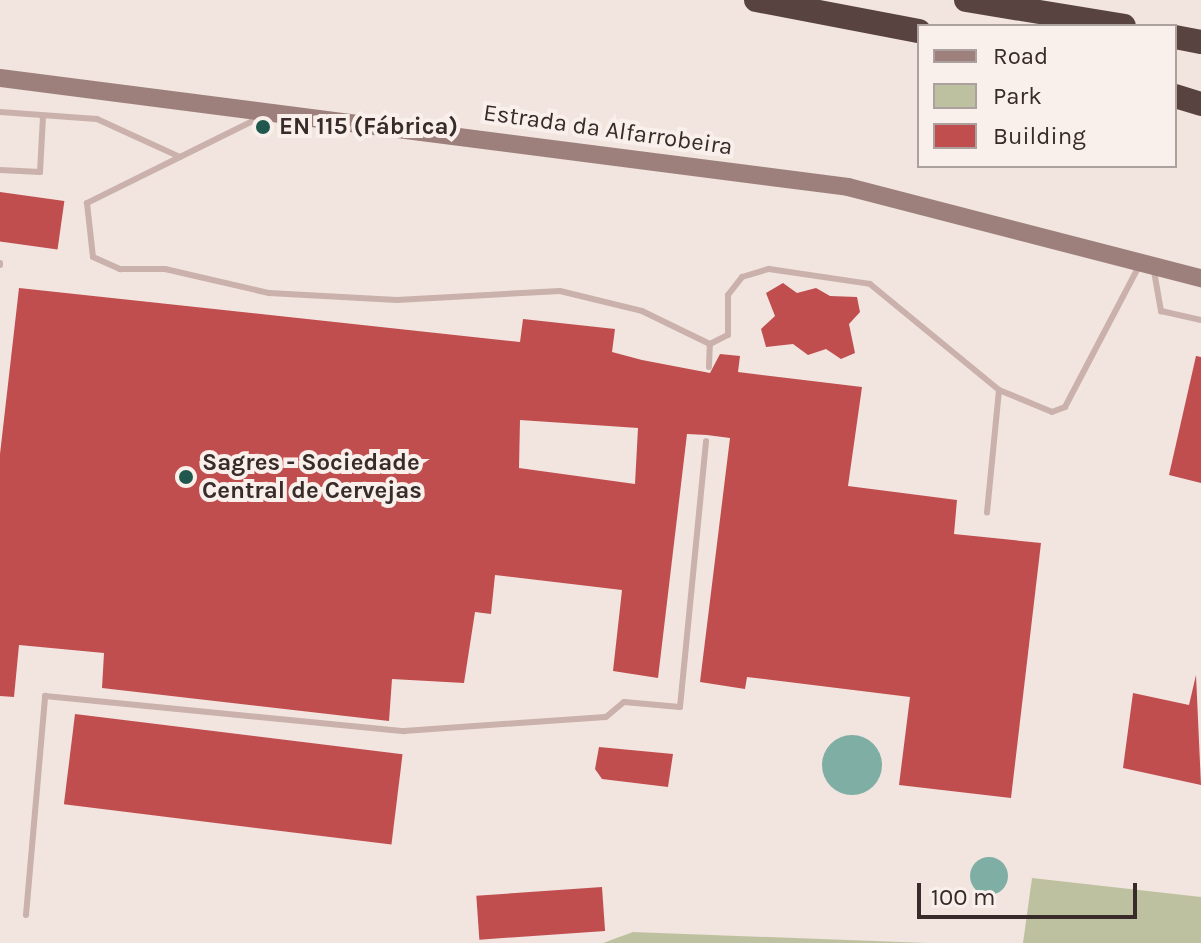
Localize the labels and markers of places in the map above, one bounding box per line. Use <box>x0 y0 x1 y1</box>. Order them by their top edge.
place label: EN 115 (Fábrica) <box>279 113 458 141</box>
marker: EN 115 (Fábrica) <box>254 118 272 136</box>
place label: Sagres - Sociedade Central de Cervejas <box>202 449 422 505</box>
marker: Sagres - Sociedade Central de Cervejas <box>177 468 195 486</box>

